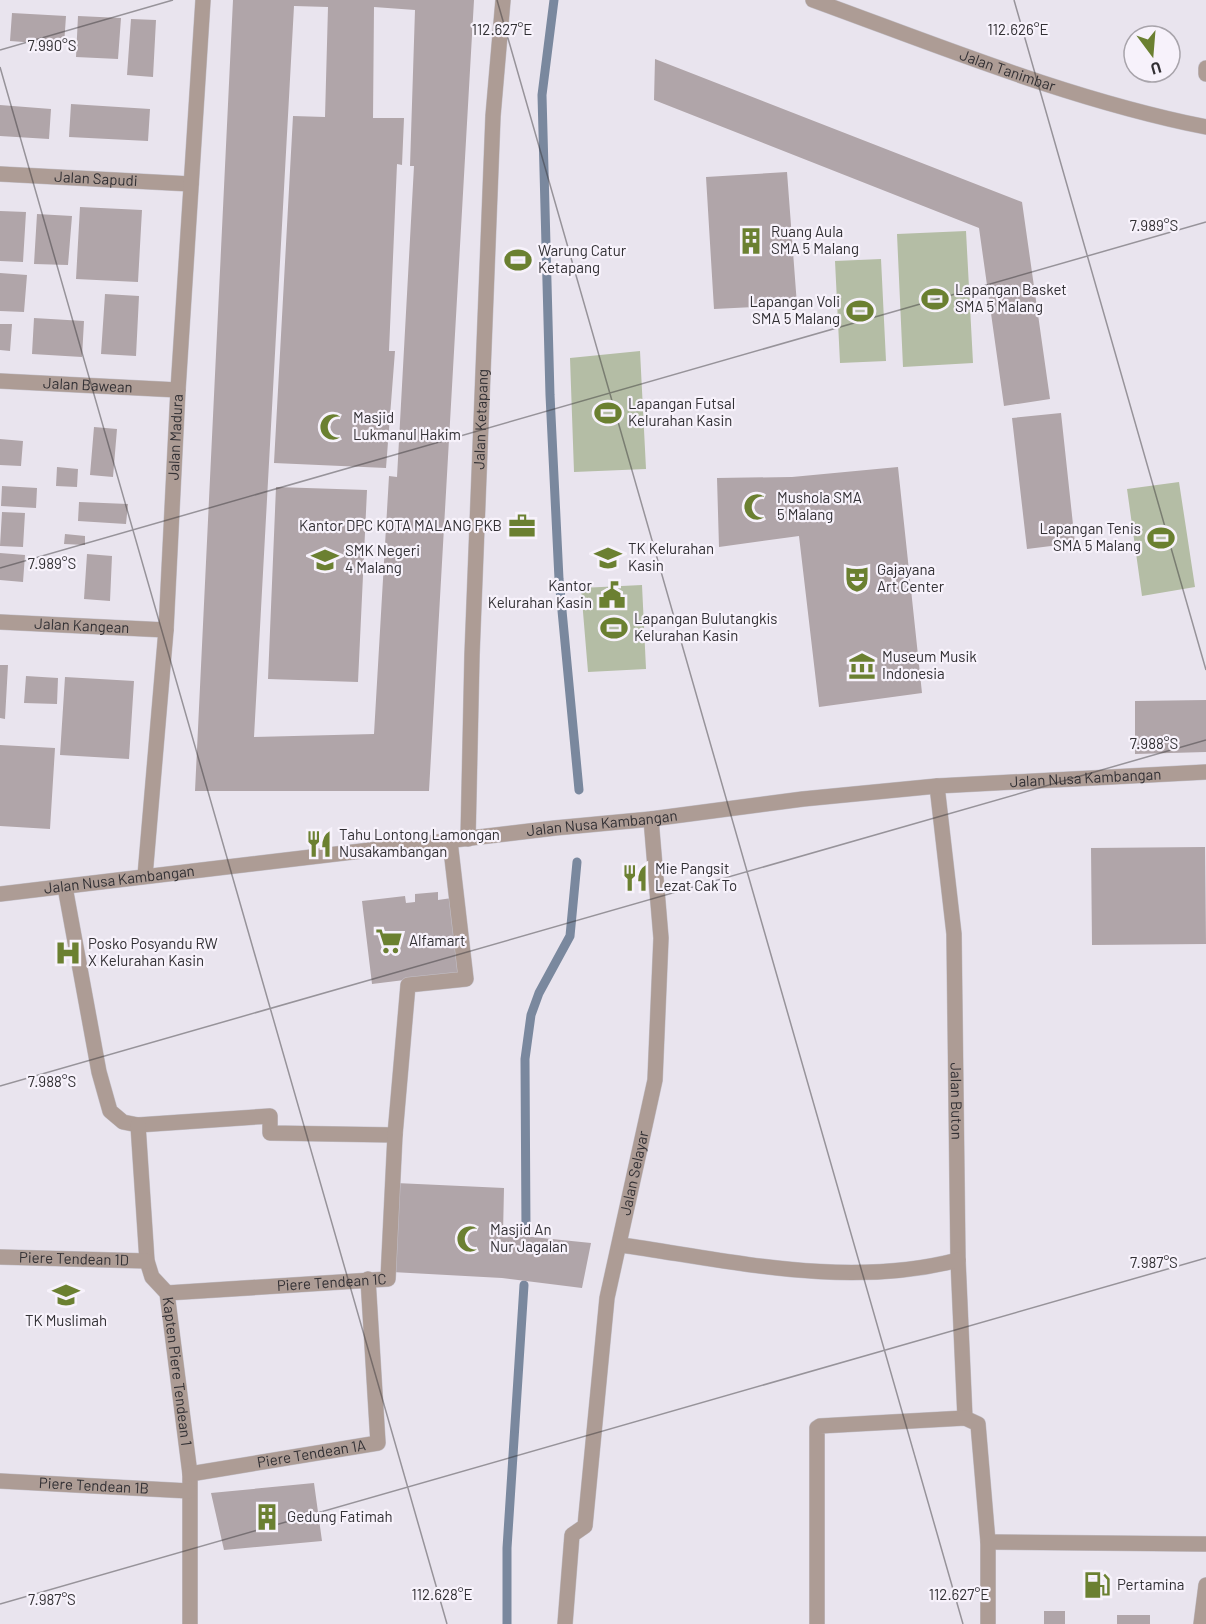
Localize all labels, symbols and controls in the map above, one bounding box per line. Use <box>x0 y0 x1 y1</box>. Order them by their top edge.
text: 112.627°E <box>472 20 532 38</box>
text: 112.626°E <box>987 20 1049 38</box>
north arrow <box>1122 24 1182 84</box>
text: 7.990°S <box>27 36 77 54</box>
street label: Jalan Tanimbar <box>957 45 1059 95</box>
text: U <box>1149 58 1164 79</box>
street label: Jalan Sapudi <box>54 167 138 189</box>
text: 7.989°S <box>1130 216 1178 234</box>
place label: Ruang Aula SMA 5 Malang <box>771 222 859 257</box>
building icon: Ruang Aula SMA 5 Malang <box>736 226 766 256</box>
place label: Warung Catur Ketapang <box>538 241 627 276</box>
sports icon: Warung Catur Ketapang <box>503 245 533 275</box>
place label: Lapangan Basket SMA 5 Malang <box>955 280 1067 315</box>
sports icon: Lapangan Basket SMA 5 Malang <box>920 284 950 314</box>
place label: Lapangan Voli SMA 5 Malang <box>749 292 840 327</box>
sports icon: Lapangan Voli SMA 5 Malang <box>845 296 875 326</box>
street label: Jalan Ketapang <box>469 369 491 470</box>
street label: Jalan Bawean <box>43 373 133 396</box>
street label: Jalan Madura <box>164 394 186 481</box>
place label: Lapangan Futsal Kelurahan Kasin <box>628 394 735 429</box>
sports icon: Lapangan Futsal Kelurahan Kasin <box>593 398 623 428</box>
place label: Masjid Lukmanul Hakim <box>353 408 461 443</box>
mosque icon: Masjid Lukmanul Hakim <box>318 412 348 442</box>
place label: Mushola SMA 5 Malang <box>777 488 862 523</box>
mosque icon: Mushola SMA 5 Malang <box>742 492 772 522</box>
office icon: Kantor DPC KOTA MALANG PKB <box>507 511 537 541</box>
place label: Kantor DPC KOTA MALANG PKB <box>299 516 502 534</box>
place label: Lapangan Tenis SMA 5 Malang <box>1039 519 1141 554</box>
sports icon: Lapangan Tenis SMA 5 Malang <box>1146 523 1176 553</box>
place label: TK Kelurahan Kasin <box>628 539 714 574</box>
place label: SMK Negeri 4 Malang <box>345 541 420 576</box>
school or university icon: TK Kelurahan Kasin <box>593 543 623 573</box>
school or university icon: SMK Negeri 4 Malang <box>310 545 340 575</box>
text: 7.989°S <box>28 554 76 572</box>
place label: Gajayana Art Center <box>877 560 945 595</box>
theatre icon: Gajayana Art Center <box>842 564 872 594</box>
place label: Kantor Kelurahan Kasin <box>488 576 593 611</box>
public building icon: Kantor Kelurahan Kasin <box>597 580 627 610</box>
place label: Lapangan Bulutangkis Kelurahan Kasin <box>634 609 778 644</box>
sports icon: Lapangan Bulutangkis Kelurahan Kasin <box>599 613 629 643</box>
street label: Jalan Kangean <box>34 614 130 636</box>
place label: Museum Musik Indonesia <box>882 647 977 682</box>
museum icon: Museum Musik Indonesia <box>847 651 877 681</box>
text: 7.988°S <box>1130 734 1178 752</box>
street label: Jalan Nusa Kambangan <box>1009 764 1162 790</box>
street label: Jalan Nusa Kambangan <box>525 806 678 839</box>
place label: Tahu Lontong Lamongan Nusakambangan <box>339 825 500 860</box>
restaurant icon: Tahu Lontong Lamongan Nusakambangan <box>304 829 334 859</box>
place label: Mie Pangsit Lezat Cak To <box>655 859 737 894</box>
street label: Jalan Nusa Kambangan <box>43 861 195 897</box>
restaurant icon: Mie Pangsit Lezat Cak To <box>620 863 650 893</box>
supermarket icon: Alfamart <box>374 926 404 956</box>
place label: Alfamart <box>409 931 466 949</box>
place label: Posko Posyandu RW X Kelurahan Kasin <box>88 934 218 969</box>
hospital icon: Posko Posyandu RW X Kelurahan Kasin <box>53 938 83 968</box>
street label: Jalan Buton <box>948 1062 967 1140</box>
text: 7.988°S <box>28 1072 76 1090</box>
street label: Jalan Selayar <box>615 1128 652 1217</box>
place label: Masjid An Nur Jagalan <box>490 1220 568 1255</box>
mosque icon: Masjid An Nur Jagalan <box>455 1224 485 1254</box>
street label: Piere Tendean 1D <box>19 1248 129 1269</box>
text: 7.987°S <box>1130 1253 1178 1271</box>
street label: Piere Tendean 1C <box>276 1269 387 1294</box>
school or university icon: TK Muslimah <box>51 1280 81 1310</box>
street label: Kapten Piere Tendean 1 <box>160 1296 196 1447</box>
place label: TK Muslimah <box>25 1311 107 1329</box>
street label: Piere Tendean 1A <box>256 1435 367 1471</box>
street label: Piere Tendean 1B <box>38 1473 149 1497</box>
building icon: Gedung Fatimah <box>252 1502 282 1532</box>
place label: Gedung Fatimah <box>287 1507 393 1525</box>
fuel station icon: Pertamina <box>1082 1570 1112 1600</box>
place label: Pertamina <box>1117 1575 1184 1593</box>
text: 112.628°E <box>411 1585 473 1603</box>
text: 112.627°E <box>929 1585 989 1603</box>
text: 7.987°S <box>28 1590 76 1608</box>

